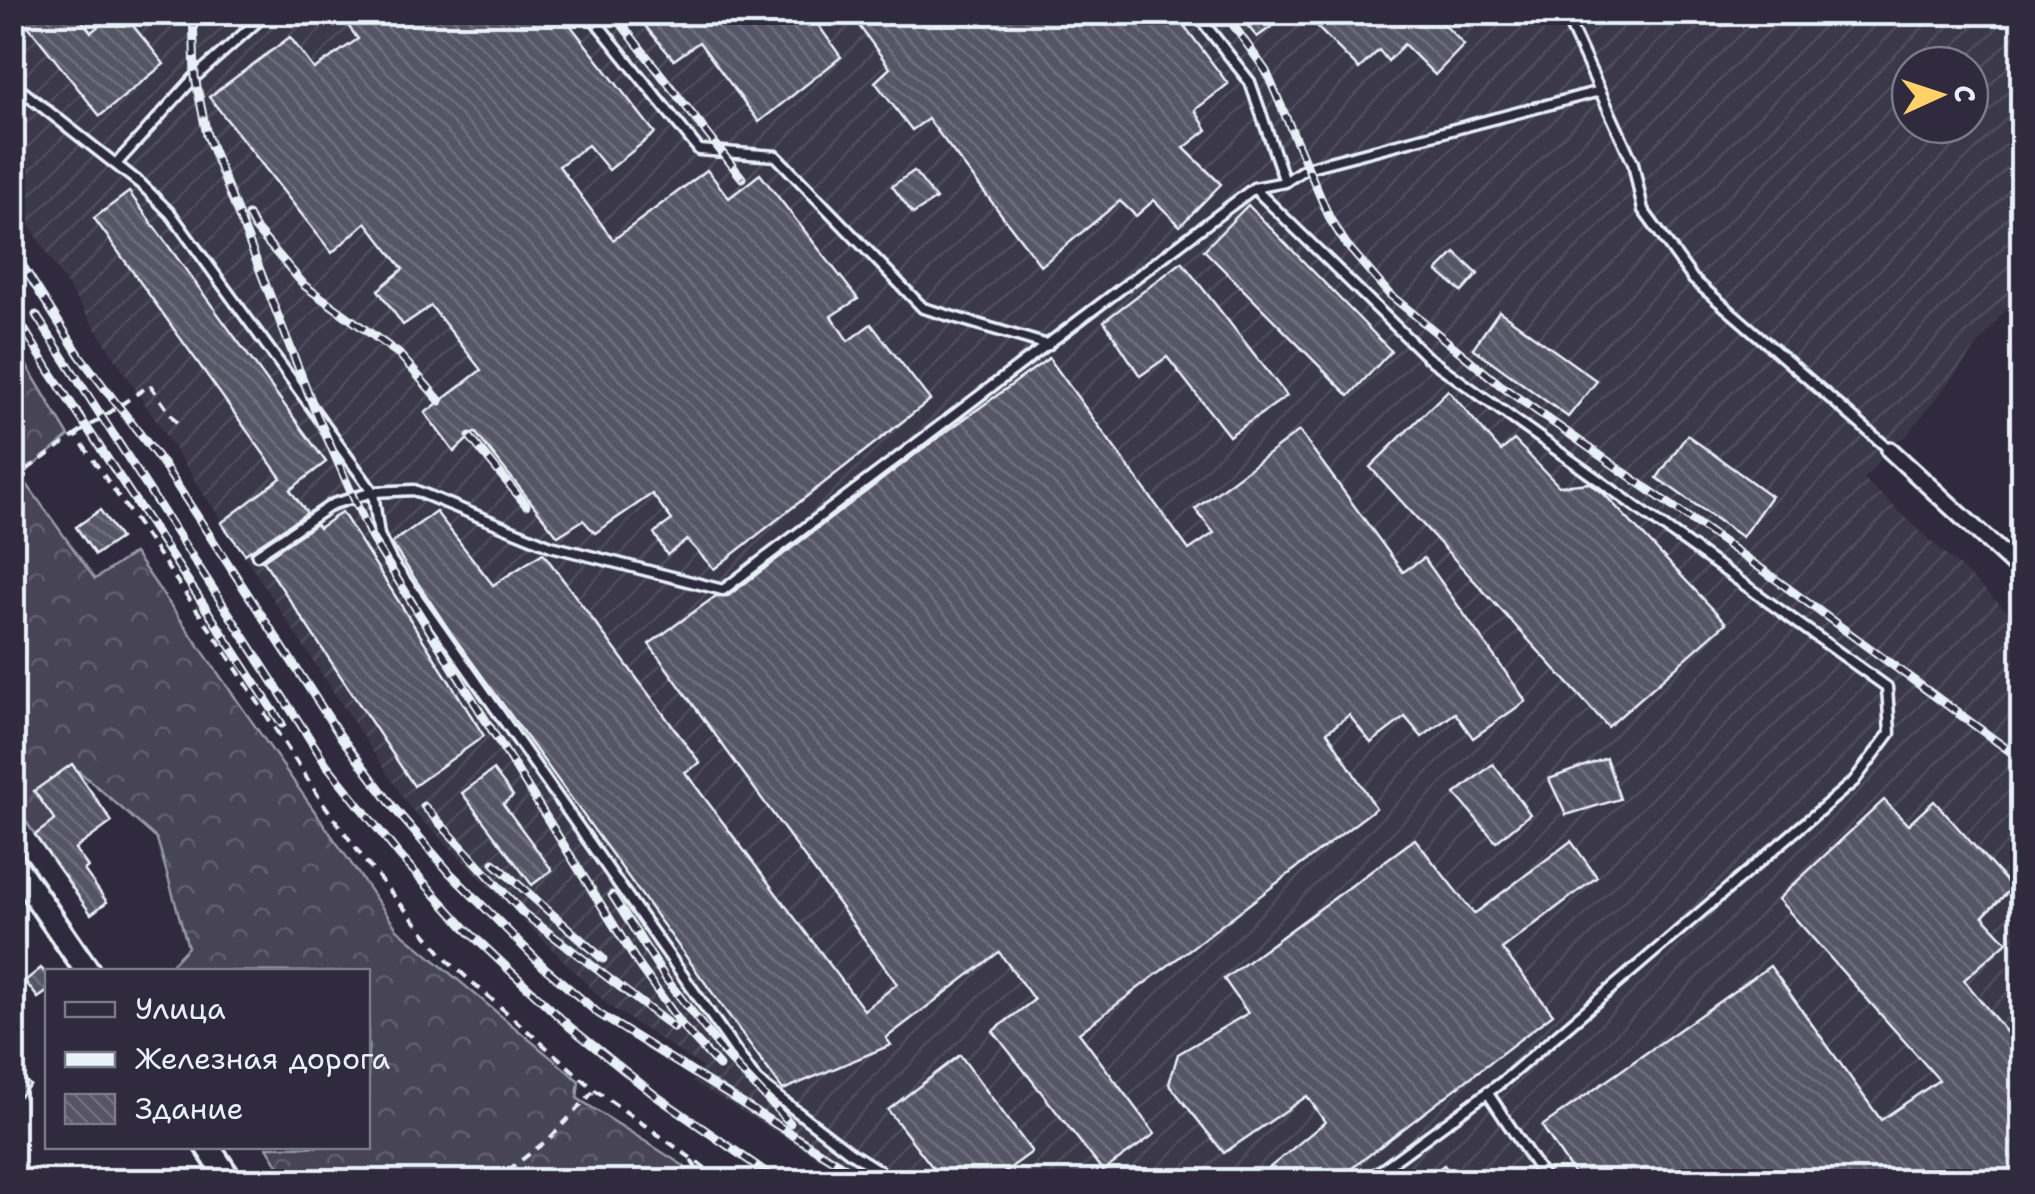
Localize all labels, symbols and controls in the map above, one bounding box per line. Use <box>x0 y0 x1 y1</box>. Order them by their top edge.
north arrow <box>1890 45 1990 145</box>
text: С <box>1946 84 1984 103</box>
legend <box>45 969 370 1149</box>
text: Улица <box>135 988 226 1029</box>
text: Железная дорога <box>135 1038 391 1079</box>
text: Здание <box>135 1088 244 1129</box>

